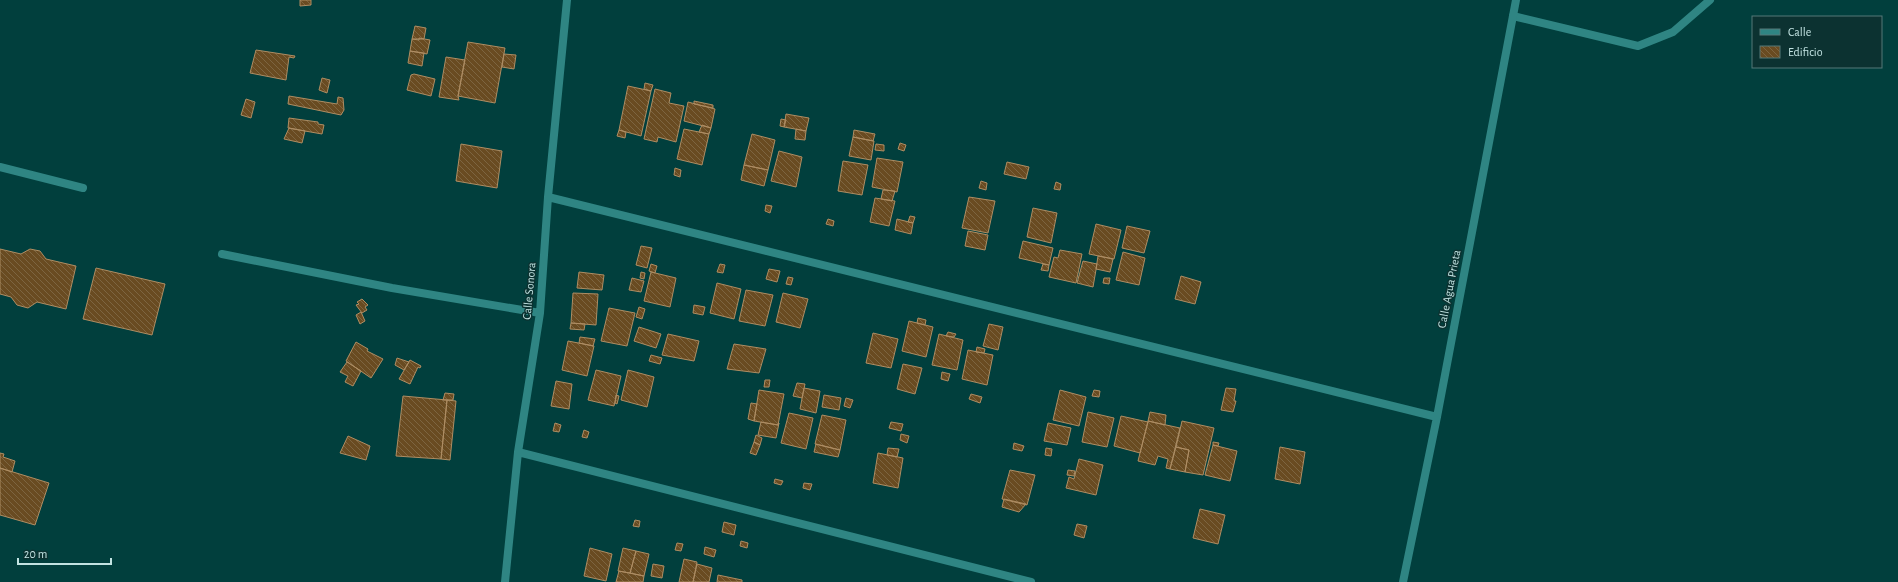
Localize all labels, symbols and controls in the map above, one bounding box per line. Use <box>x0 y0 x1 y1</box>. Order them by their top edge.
legend <box>1752 16 1882 68</box>
text: Calle <box>1788 26 1811 38</box>
text: Edificio <box>1788 46 1823 58</box>
street label: Calle Agua Prieta <box>1436 248 1463 329</box>
street label: Calle Sonora <box>521 261 538 320</box>
scale bar <box>18 540 111 566</box>
text: 20 m <box>24 548 47 560</box>

